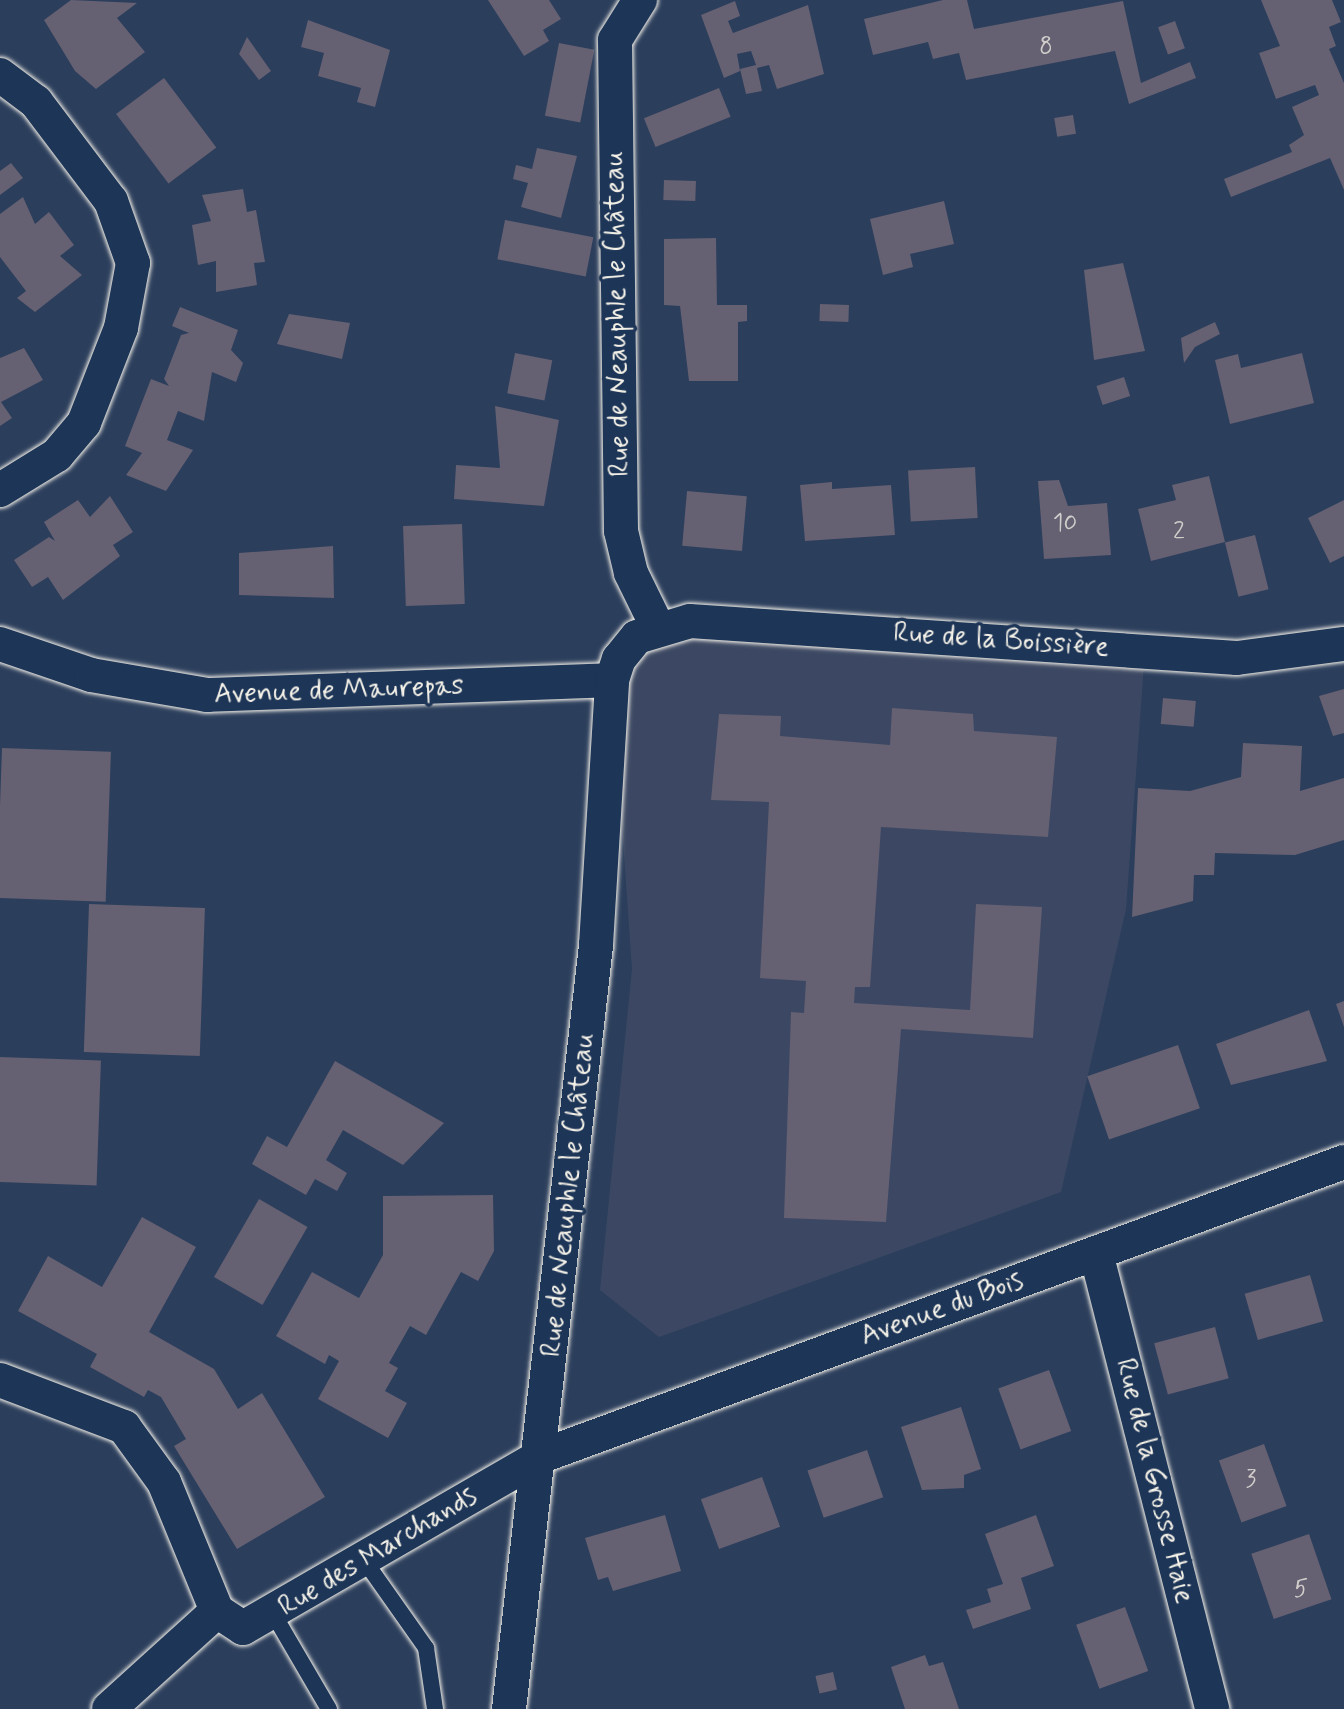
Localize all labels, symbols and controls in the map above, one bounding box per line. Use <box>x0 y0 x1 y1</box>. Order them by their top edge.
house number: 8 <box>1039 33 1053 61</box>
street label: Rue de Neauphle le Château <box>598 148 638 480</box>
house number: 10 <box>1053 510 1077 538</box>
house number: 2 <box>1173 518 1185 546</box>
street label: Rue de la Boissière <box>892 617 1110 665</box>
street label: Avenue de Maurepas <box>218 670 460 712</box>
street label: Rue de Neauphle le Château <box>535 1028 603 1362</box>
street label: Avenue du Bois <box>853 1263 1031 1355</box>
street label: Rue de la Grosse Haie <box>1107 1355 1201 1607</box>
house number: 3 <box>1246 1466 1256 1494</box>
street label: Rue des Marchands <box>272 1479 484 1625</box>
house number: 5 <box>1294 1576 1308 1604</box>

